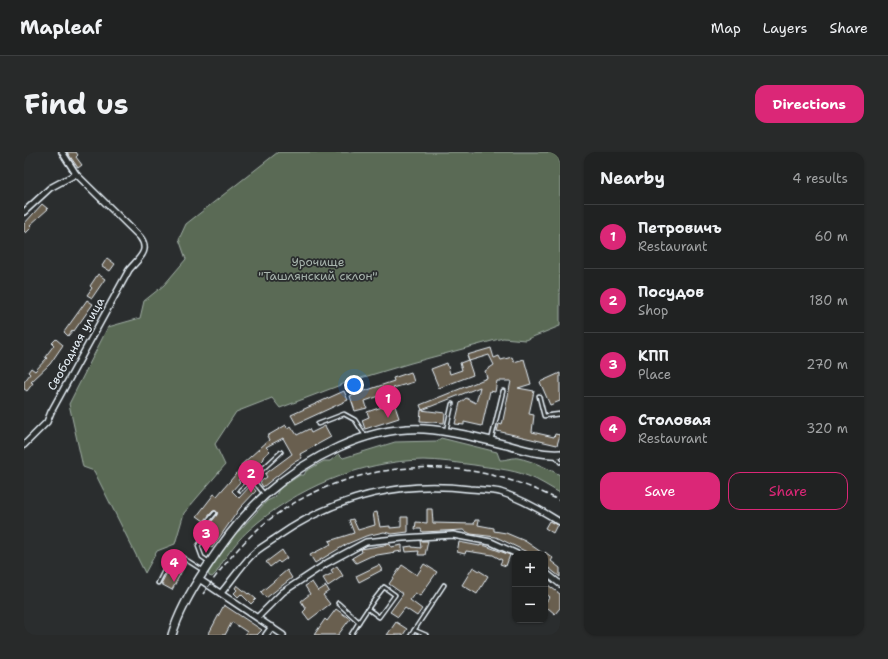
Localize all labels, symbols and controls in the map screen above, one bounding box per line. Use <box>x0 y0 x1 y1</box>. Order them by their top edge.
text: Mapleaf <box>20 15 102 40</box>
text: Map <box>711 19 741 37</box>
text: Layers <box>763 19 807 37</box>
text: Share <box>829 19 868 37</box>
text: Find us <box>24 85 129 123</box>
button: Directions <box>755 85 864 123</box>
text: Nearby <box>600 167 665 189</box>
text: 4 results <box>792 170 848 187</box>
text: Петровичъ <box>638 218 722 238</box>
text: 1 <box>610 228 616 245</box>
text: 60 m <box>815 228 848 245</box>
text: Restaurant <box>638 238 708 255</box>
park label: Урочище "Ташлянский склон" <box>258 254 378 284</box>
text: Посудов <box>638 282 704 302</box>
text: 2 <box>608 292 618 309</box>
text: 180 m <box>809 292 848 309</box>
street label: Свободная улица <box>44 294 108 393</box>
text: Shop <box>638 302 668 319</box>
text: КПП <box>638 346 669 366</box>
text: 3 <box>608 356 618 373</box>
text: 270 m <box>806 356 848 373</box>
text: Place <box>638 366 671 383</box>
your location <box>344 375 364 395</box>
pin: 1 <box>375 385 401 418</box>
text: Столовая <box>638 410 711 430</box>
text: 4 <box>608 420 618 437</box>
text: 320 m <box>806 420 848 437</box>
text: Restaurant <box>638 430 708 447</box>
pin: 2 <box>238 460 264 493</box>
button: Save <box>600 472 720 510</box>
button: Share <box>728 472 848 510</box>
pin: 3 <box>193 520 219 553</box>
pin: 4 <box>161 549 187 582</box>
map controls <box>512 551 548 623</box>
button: + <box>512 551 548 587</box>
button: − <box>512 587 548 623</box>

